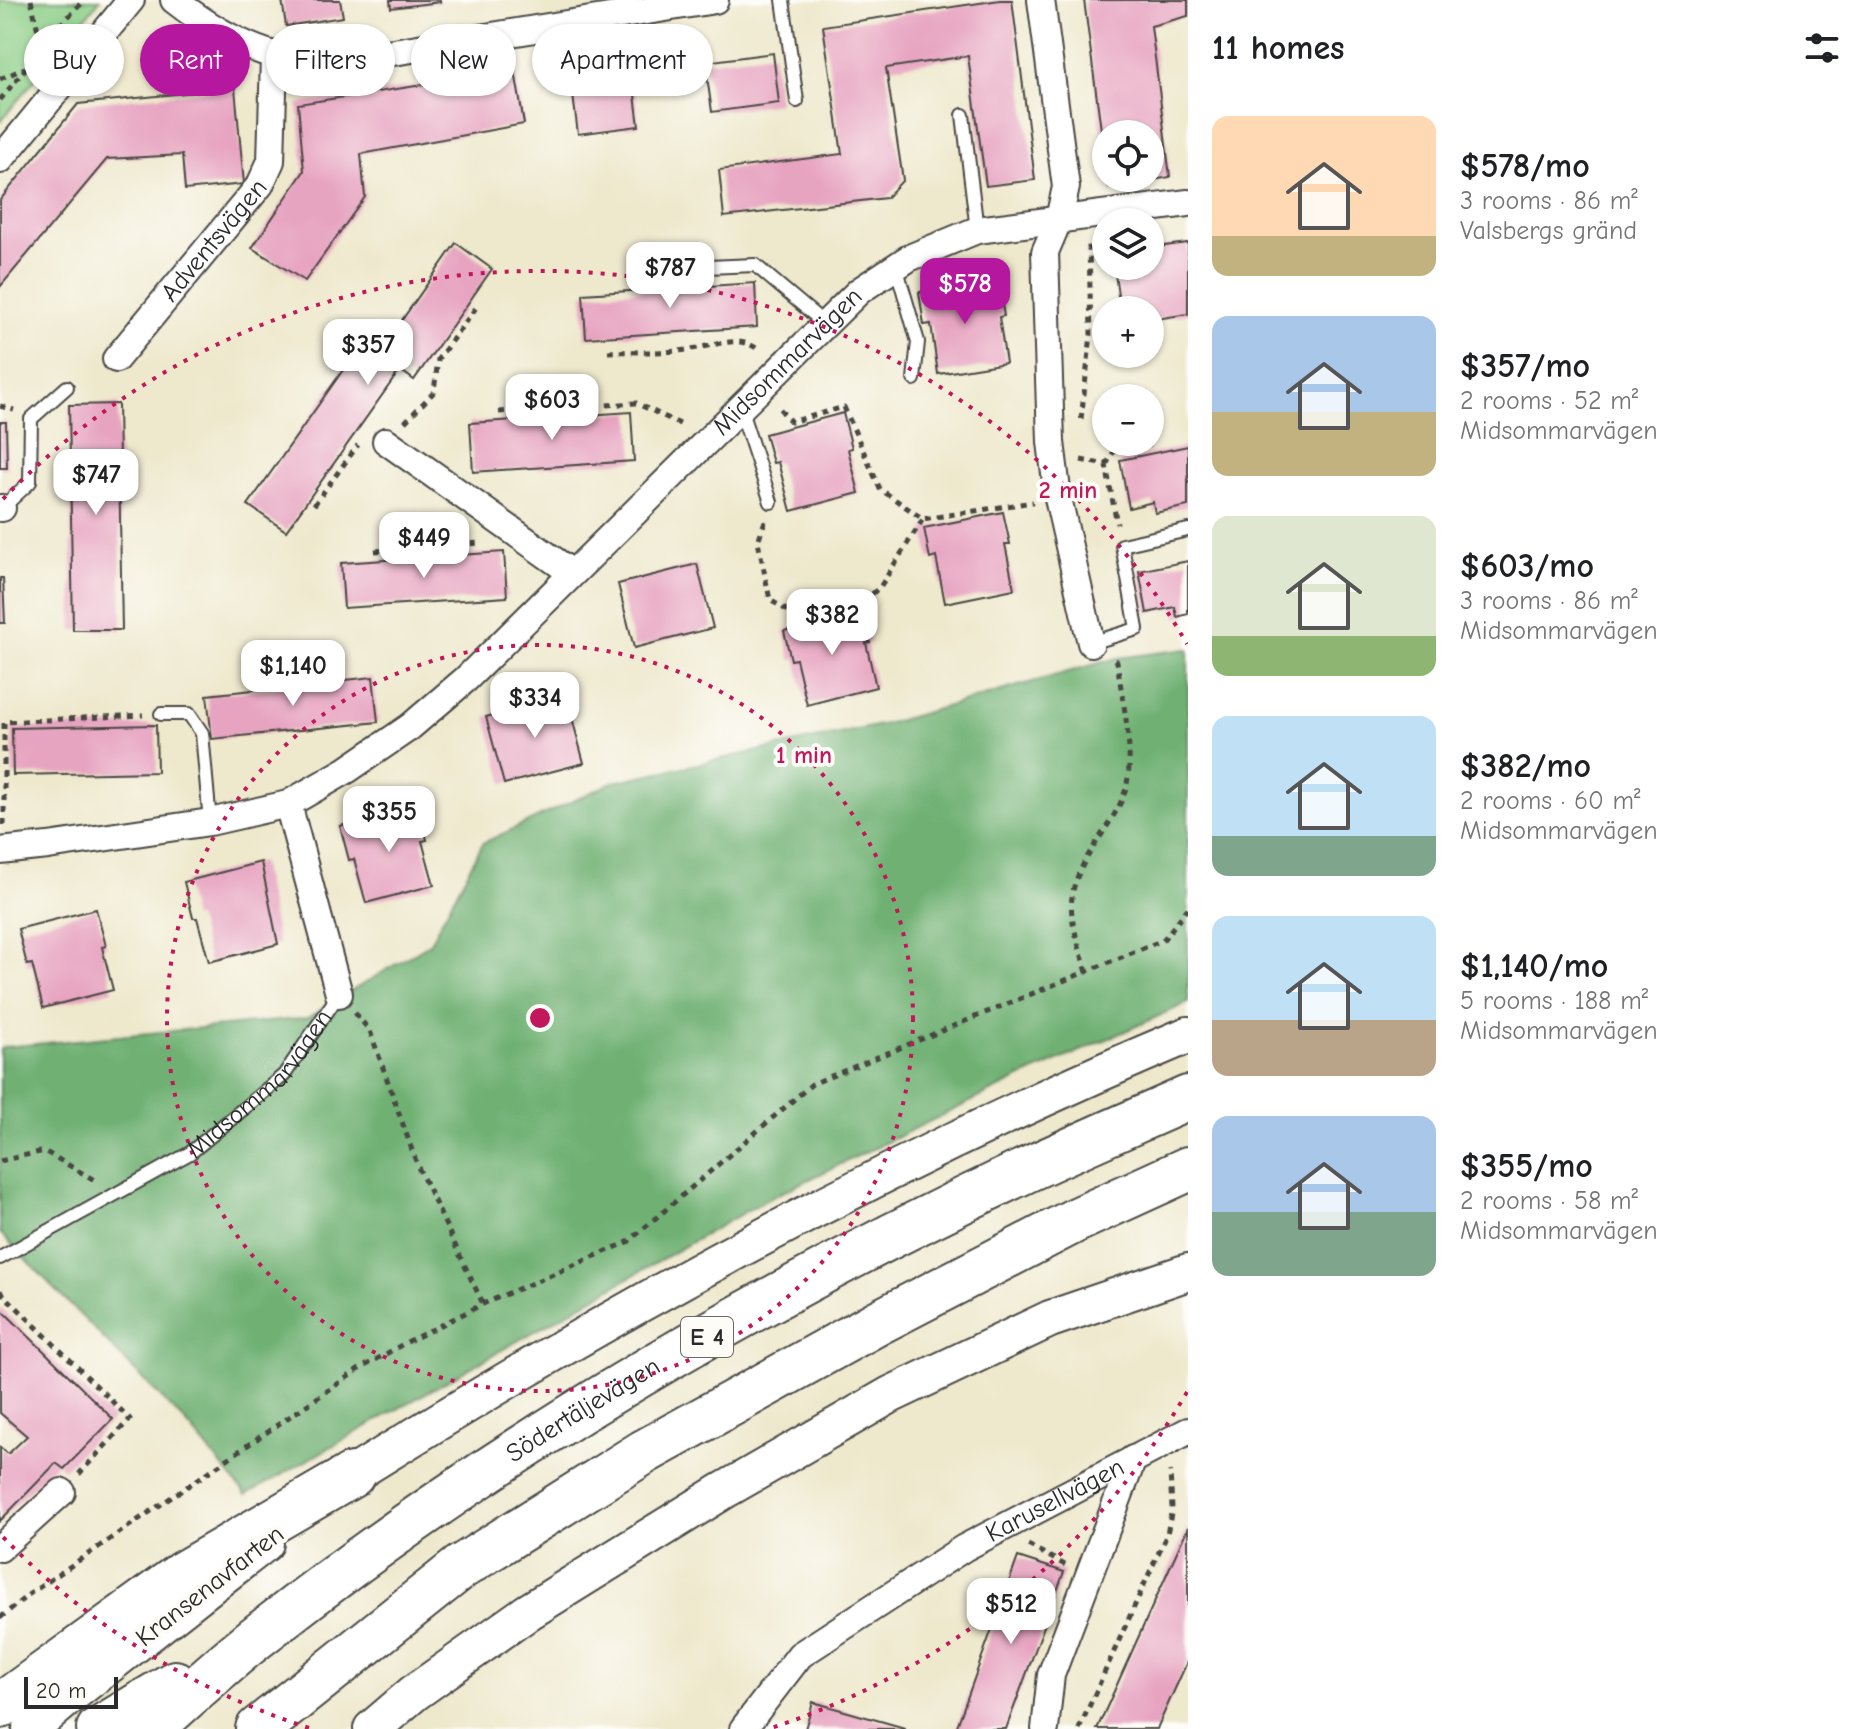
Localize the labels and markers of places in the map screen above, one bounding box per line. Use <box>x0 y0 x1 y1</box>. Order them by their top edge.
pin: $787 <box>623 242 717 310</box>
pin: $578 <box>918 258 1012 326</box>
pin: $357 <box>321 319 415 387</box>
pin: $603 <box>505 374 599 442</box>
pin: $747 <box>49 449 143 517</box>
pin: $449 <box>377 512 471 580</box>
pin: $382 <box>785 589 879 657</box>
pin: $1,140 <box>228 640 358 708</box>
pin: $334 <box>488 672 582 740</box>
pin: $355 <box>342 786 436 854</box>
centre of rings <box>526 1004 554 1032</box>
pin: $512 <box>964 1578 1058 1646</box>

